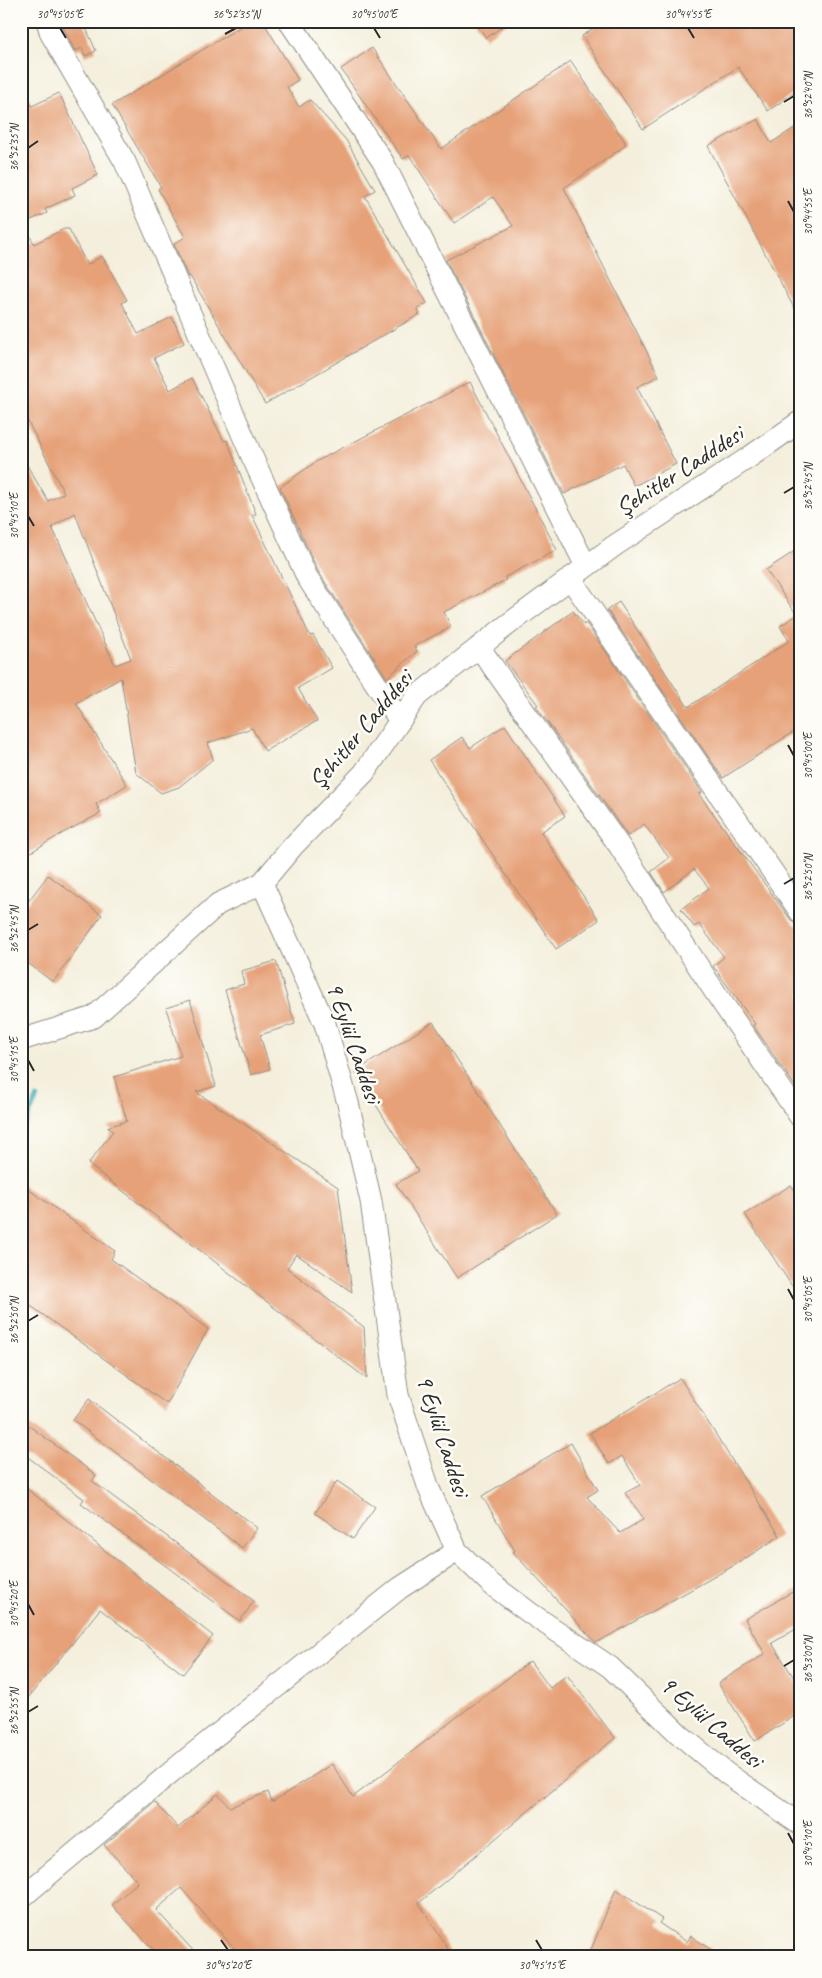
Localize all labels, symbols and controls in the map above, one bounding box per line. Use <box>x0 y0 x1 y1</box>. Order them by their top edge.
text: 30°45'05"E <box>37 6 85 22</box>
text: 36°52'35"N <box>212 6 261 22</box>
text: 30°45'00"E <box>351 6 399 22</box>
text: 30°44'55"E <box>665 6 713 22</box>
text: 36°52'40"N <box>800 71 816 120</box>
text: 36°52'35"N <box>6 123 22 172</box>
text: 30°44'55"E <box>800 187 816 235</box>
street label: Şehitler Cadddesi <box>610 416 752 524</box>
text: 36°52'45"N <box>800 462 816 511</box>
text: 30°45'10"E <box>6 491 22 539</box>
street label: Şehitler Cadddesi <box>302 661 422 796</box>
text: 30°45'00"E <box>800 731 816 779</box>
text: 36°52'50"N <box>800 853 816 902</box>
text: 36°52'45"N <box>6 905 22 954</box>
street label: 9 Eylül Caddesi <box>318 977 391 1110</box>
text: 30°45'15"E <box>6 1035 22 1083</box>
text: 30°45'05"E <box>800 1275 816 1323</box>
text: 36°52'50"N <box>6 1296 22 1345</box>
street label: 9 Eylül Caddesi <box>408 1370 479 1503</box>
text: 30°45'20"E <box>6 1579 22 1627</box>
text: 36°53'00"N <box>800 1635 816 1684</box>
street label: 9 Eylül Caddesi <box>653 1668 772 1777</box>
text: 36°52'55"N <box>6 1687 22 1736</box>
text: 30°45'10"E <box>800 1819 816 1867</box>
text: 30°45'20"E <box>205 1957 253 1973</box>
text: 30°45'15"E <box>519 1957 567 1973</box>

